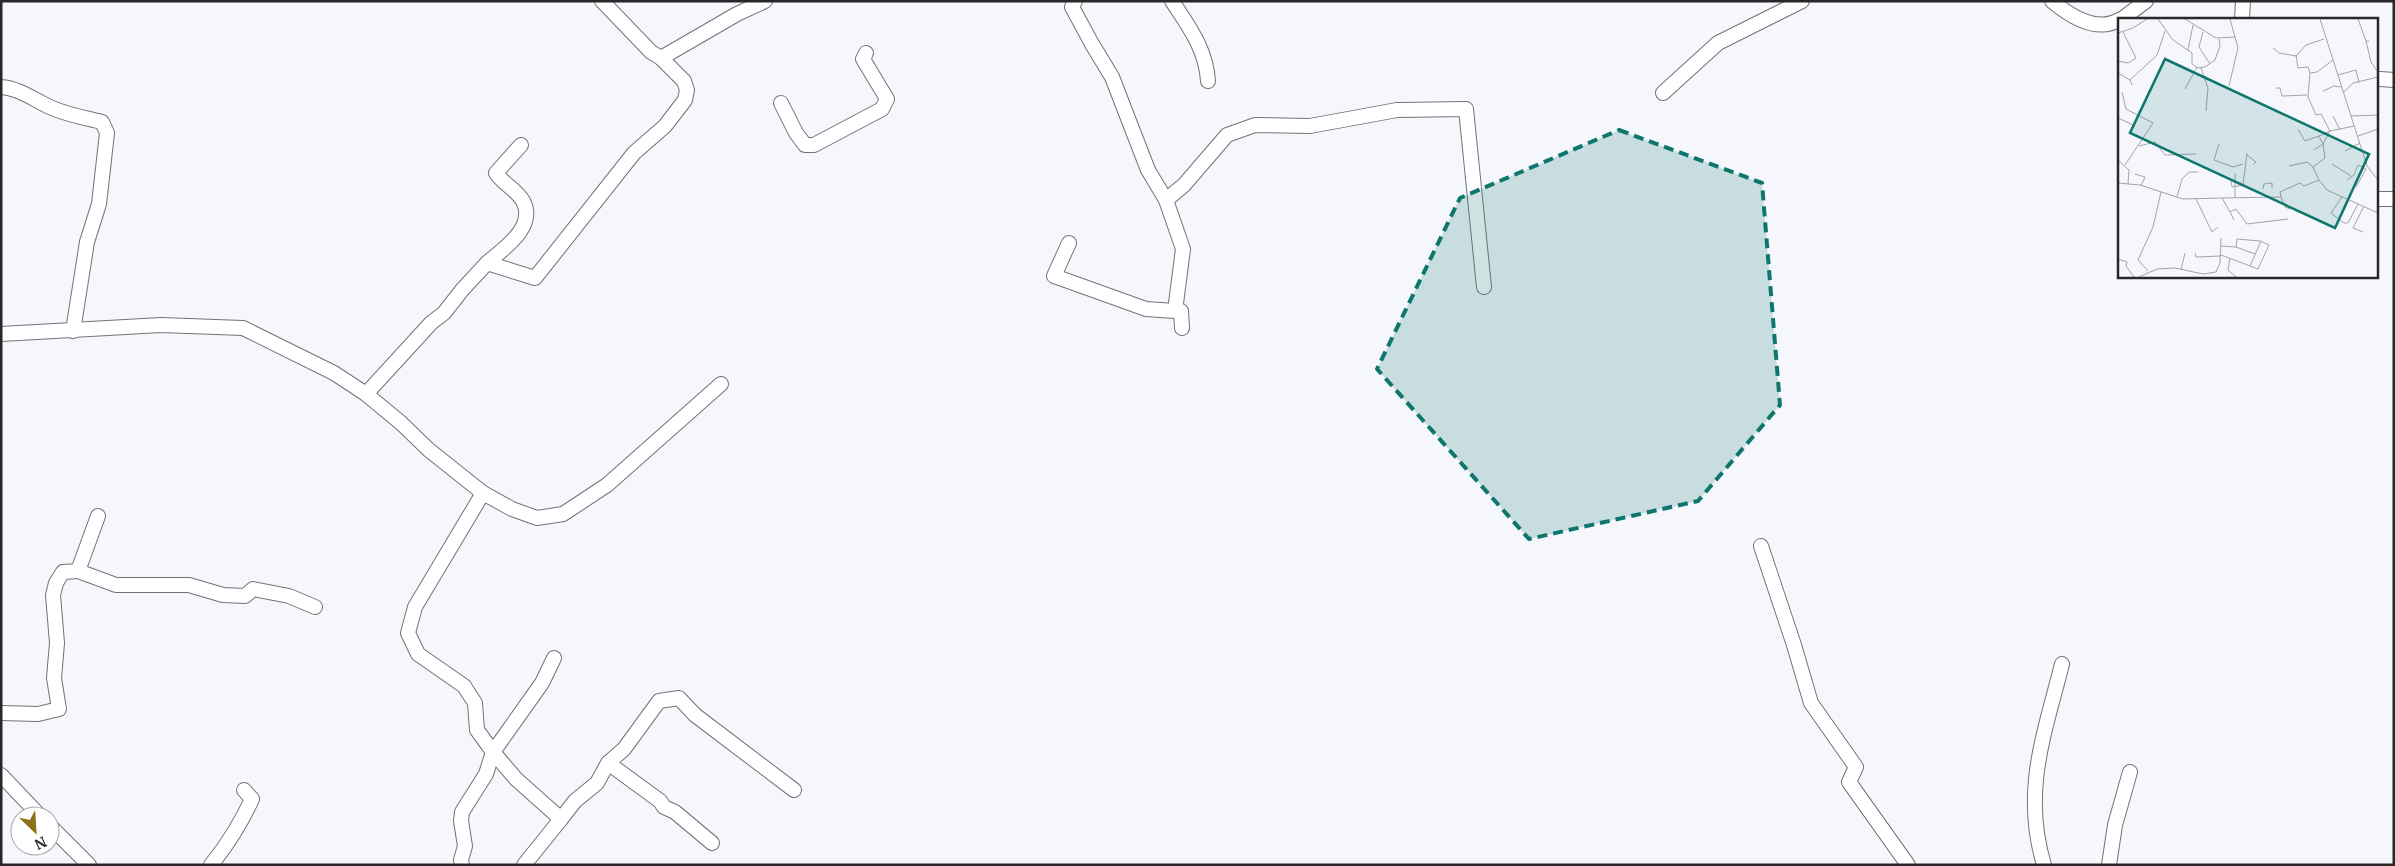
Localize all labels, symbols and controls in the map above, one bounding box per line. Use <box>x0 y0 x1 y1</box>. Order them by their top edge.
inset map <box>2118 18 2378 278</box>
north arrow <box>10 806 60 856</box>
text: N <box>32 832 49 853</box>

